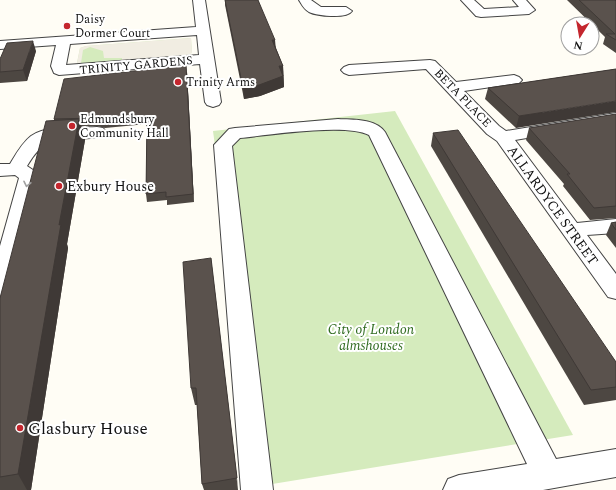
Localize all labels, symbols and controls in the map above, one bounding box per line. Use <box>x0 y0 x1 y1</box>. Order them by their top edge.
place label: Daisy Dormer Court <box>75 10 150 43</box>
north arrow <box>560 16 600 56</box>
marker: Daisy Dormer Court <box>62 21 72 31</box>
text: N <box>572 36 584 55</box>
street label: TRINITY GARDENS <box>79 51 193 80</box>
street label: BETA PLACE <box>430 65 496 132</box>
place label: Trinity Arms <box>186 73 255 92</box>
marker: Trinity Arms <box>173 77 183 87</box>
place label: Edmundsbury Community Hall <box>80 110 169 143</box>
marker: Edmundsbury Community Hall <box>67 121 77 131</box>
street label: ALLARDYCE STREET <box>502 141 603 270</box>
place label: Exbury House <box>67 176 154 197</box>
one-way arrow <box>24 180 32 187</box>
marker: Exbury House <box>54 181 64 191</box>
park label: City of London almshouses <box>328 319 415 356</box>
place label: Glasbury House <box>28 416 148 442</box>
marker: Glasbury House <box>15 423 25 433</box>

